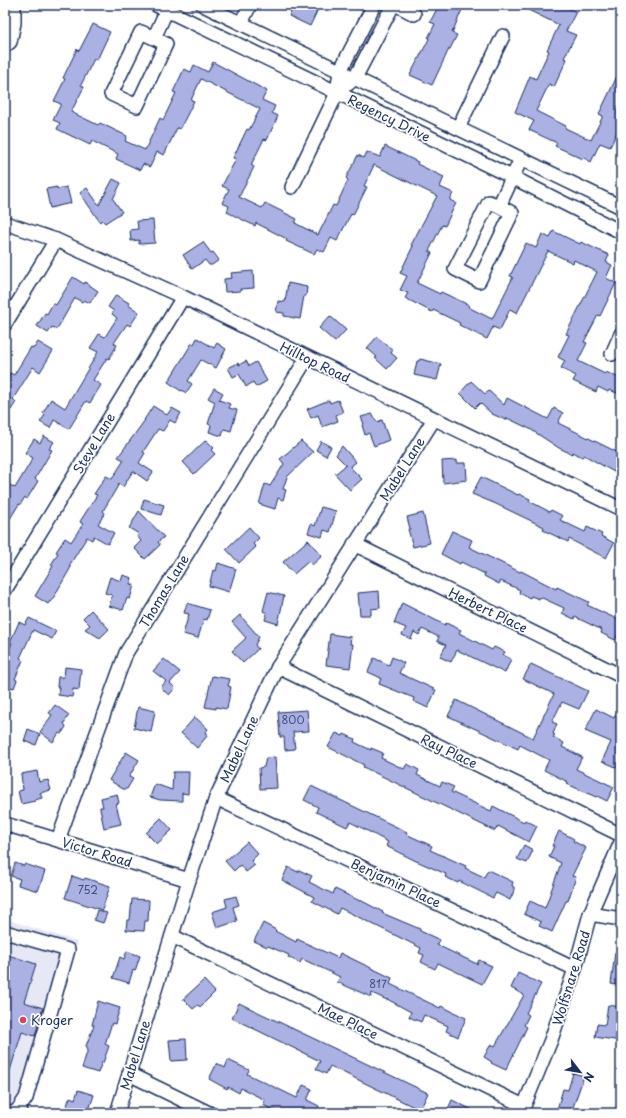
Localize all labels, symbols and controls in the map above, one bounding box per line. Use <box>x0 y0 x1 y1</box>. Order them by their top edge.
street label: Regency Drive <box>345 89 434 146</box>
street label: Hilltop Road <box>277 336 353 387</box>
street label: Steve Lane <box>68 409 119 477</box>
street label: Mabel Lane <box>374 433 429 504</box>
street label: Thomas Lane <box>134 550 193 631</box>
street label: Herbert Place <box>446 582 531 637</box>
house number: 800 <box>281 711 305 728</box>
street label: Mabel Lane <box>215 712 262 785</box>
street label: Ray Place <box>418 729 481 772</box>
street label: Victor Road <box>60 832 135 871</box>
street label: Benjamin Place <box>348 853 444 912</box>
house number: 752 <box>78 881 98 898</box>
street label: Wolfsnare Road <box>547 928 594 1028</box>
house number: 817 <box>369 975 387 992</box>
street label: Mae Place <box>315 998 382 1043</box>
place label: Kroger <box>31 1010 74 1029</box>
marker: Kroger <box>18 1015 28 1025</box>
street label: Mabel Lane <box>115 1018 154 1092</box>
north arrow <box>560 1052 600 1092</box>
text: N <box>579 1069 599 1086</box>

